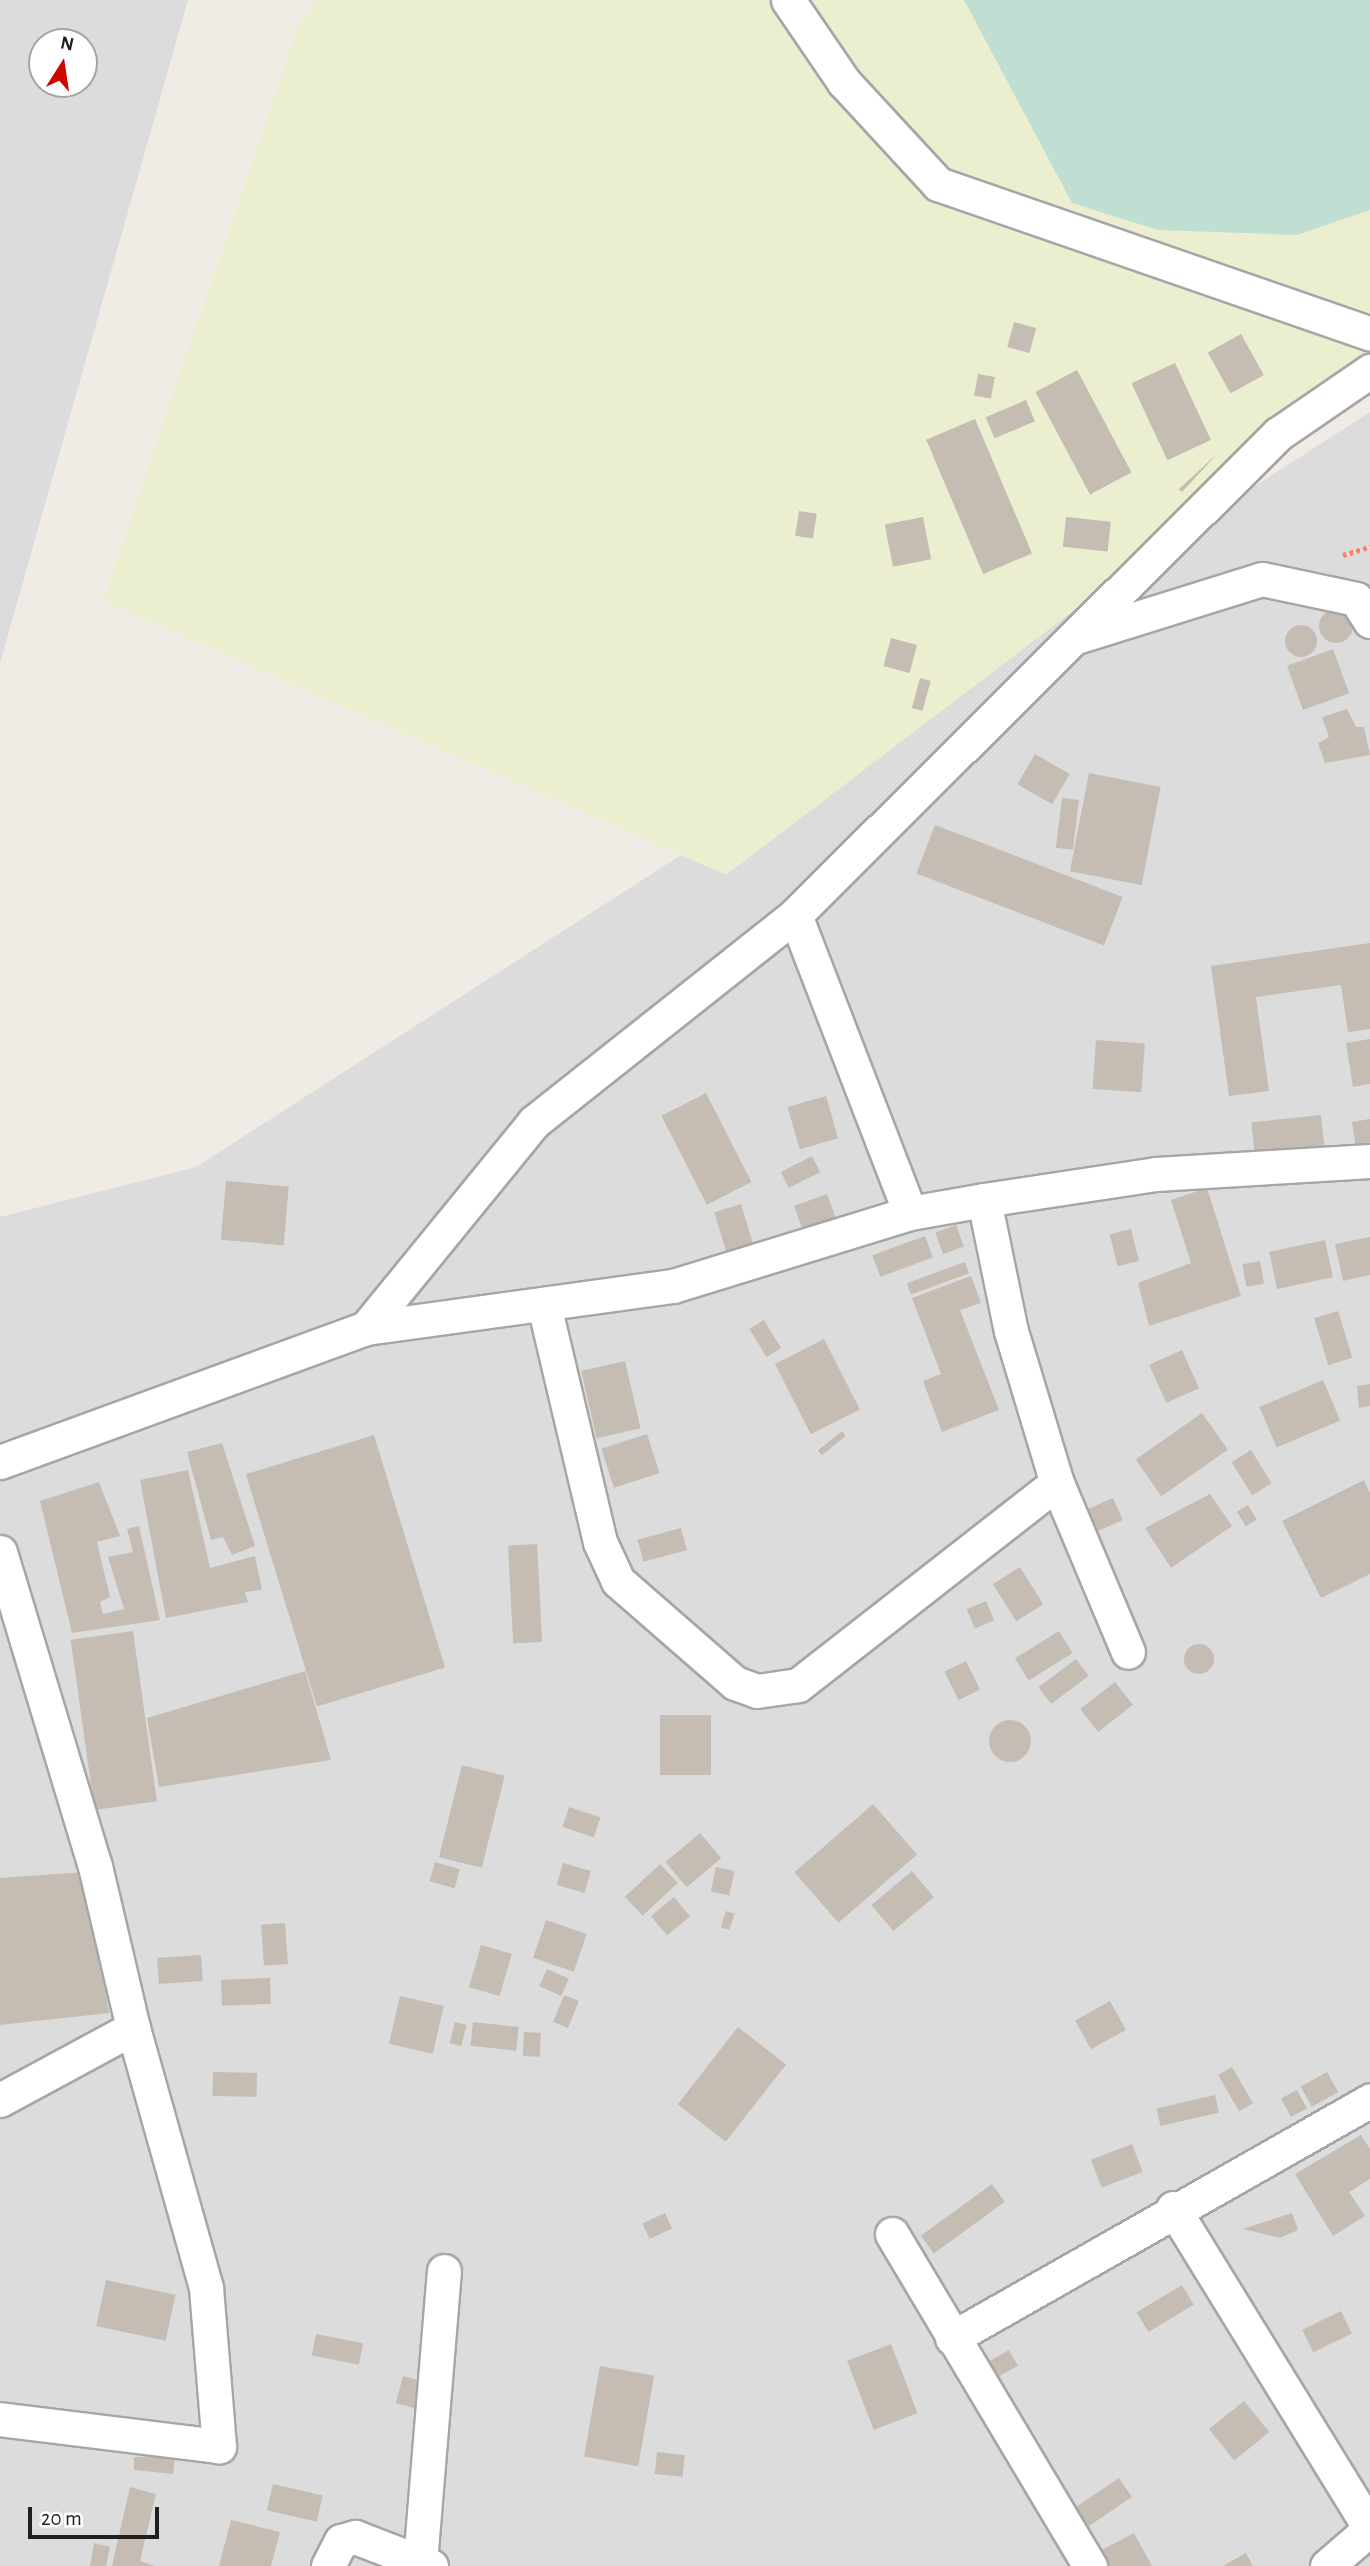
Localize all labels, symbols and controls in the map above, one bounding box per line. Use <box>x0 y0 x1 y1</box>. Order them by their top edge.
north arrow <box>28 28 98 98</box>
text: N <box>59 33 75 55</box>
scale bar <box>32 2492 163 2536</box>
text: 20 m <box>41 2508 82 2529</box>

